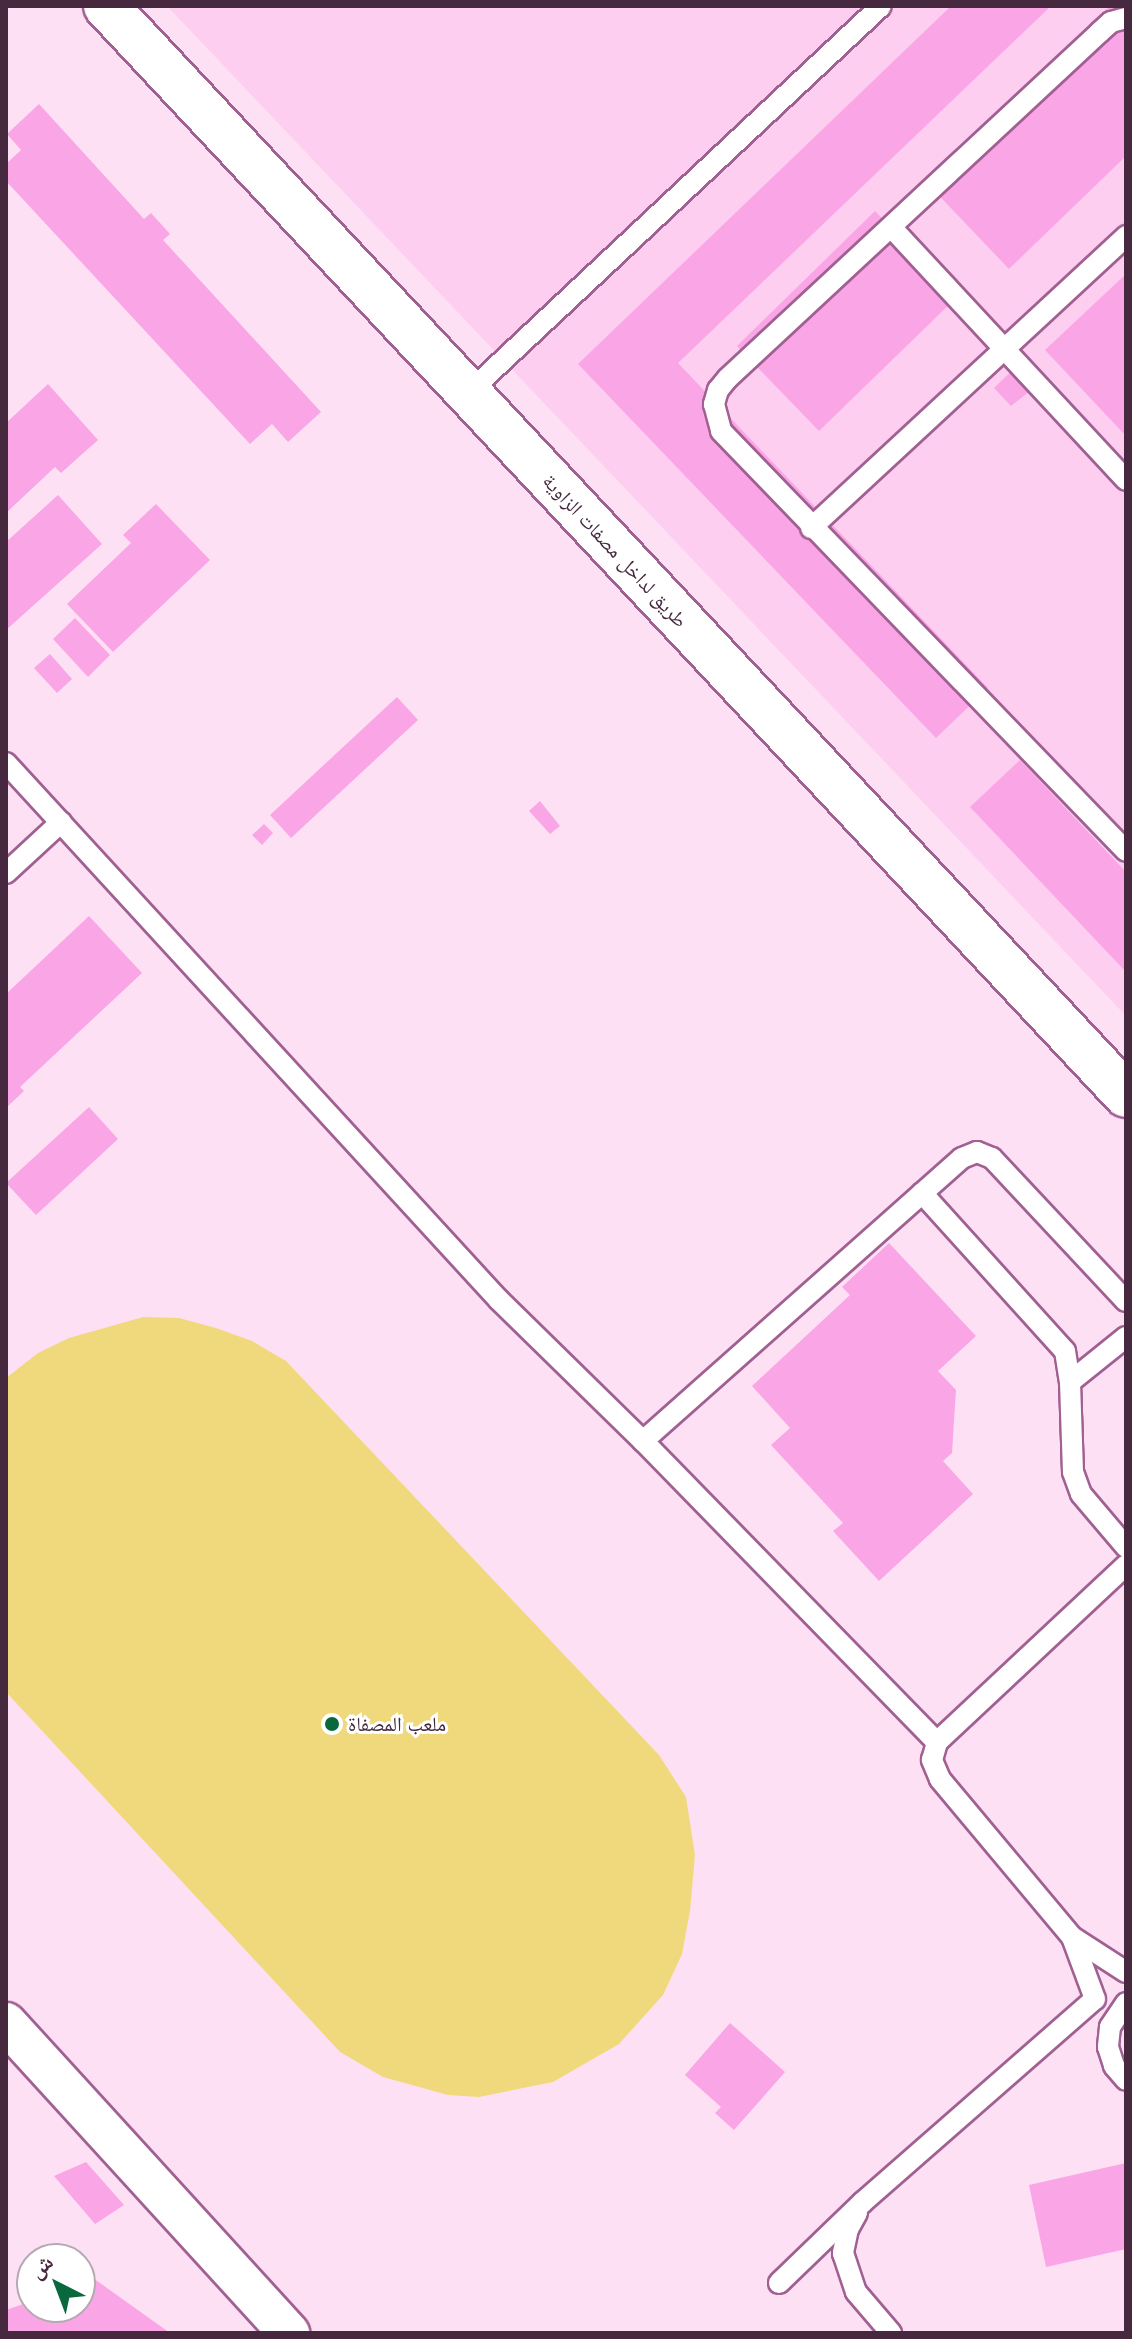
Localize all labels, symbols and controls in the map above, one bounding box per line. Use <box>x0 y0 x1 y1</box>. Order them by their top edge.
street label: طريق لداخل مصفات الزاوية <box>538 469 692 633</box>
place label: ملعب المصفاة <box>348 1712 446 1736</box>
marker: ملعب المصفاة <box>323 1715 341 1733</box>
north arrow <box>16 2243 96 2323</box>
text: ش <box>23 2248 59 2284</box>

